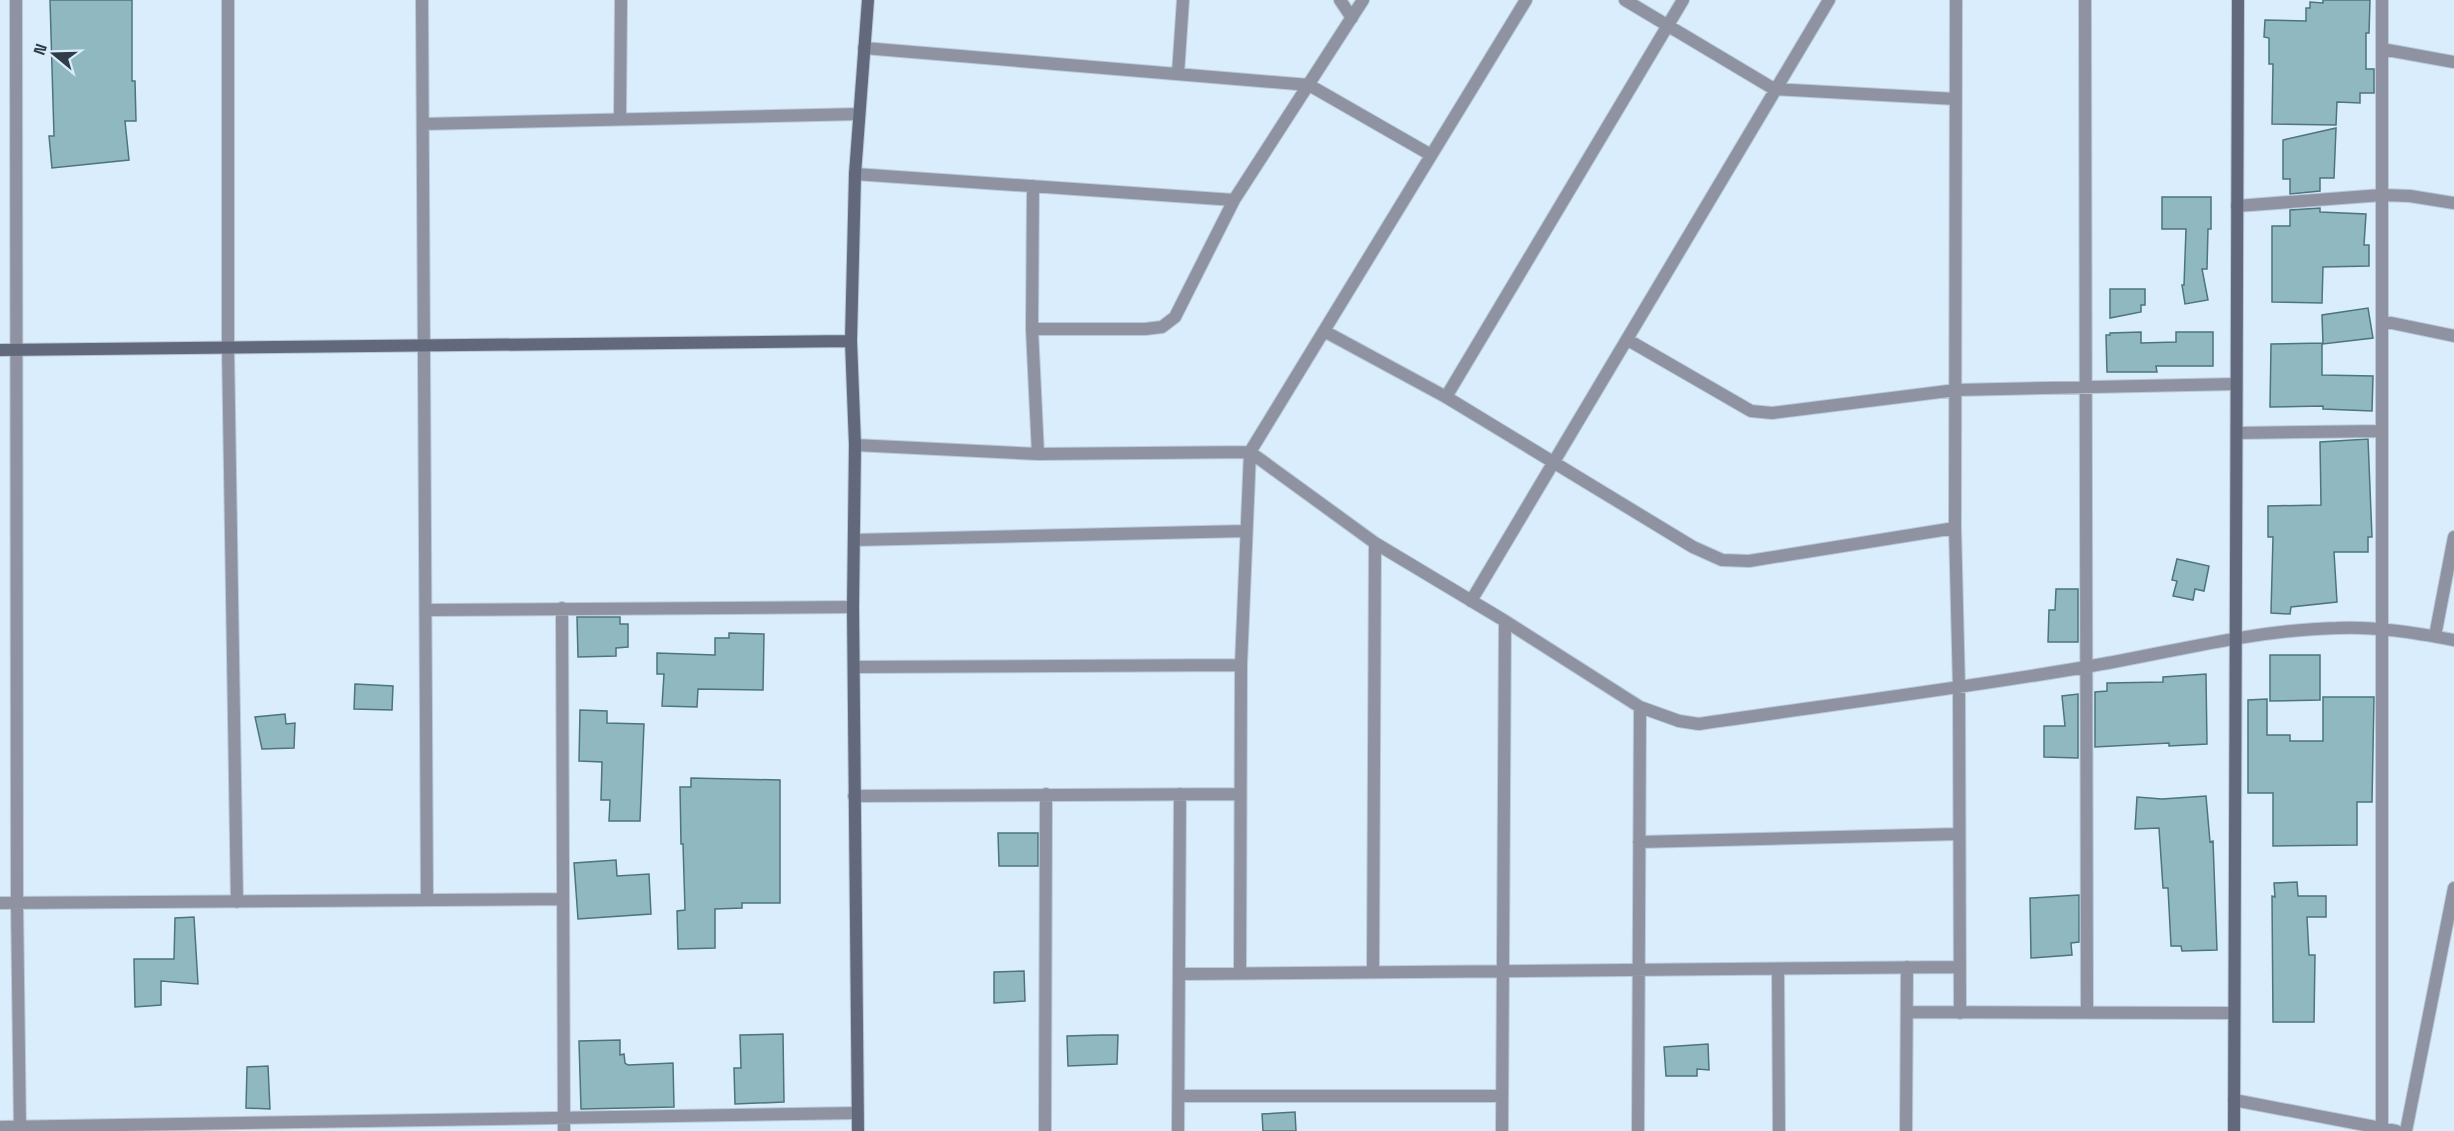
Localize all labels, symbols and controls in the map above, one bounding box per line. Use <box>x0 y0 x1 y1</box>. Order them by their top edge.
north arrow <box>24 24 84 84</box>
text: N <box>29 41 52 58</box>

